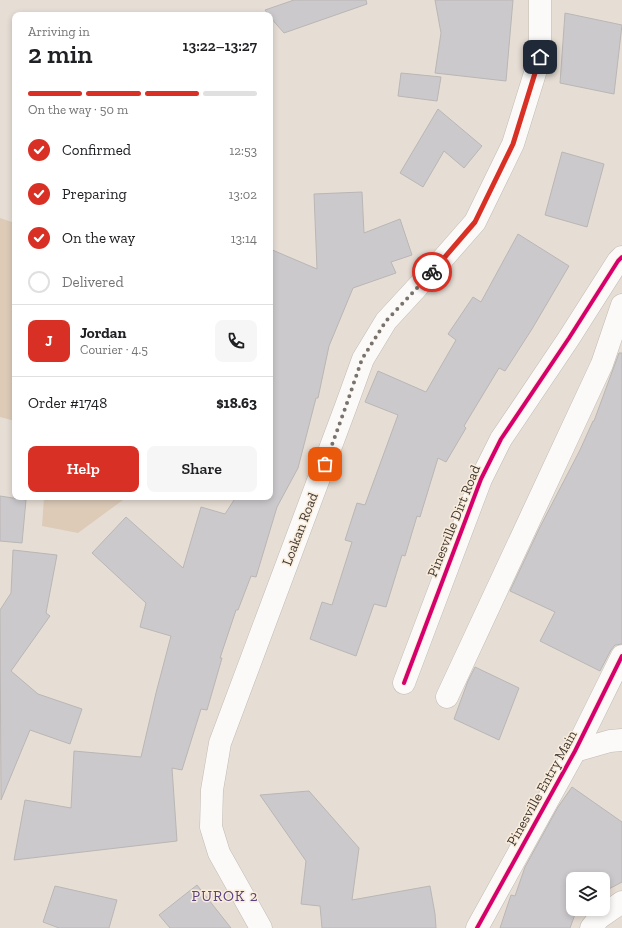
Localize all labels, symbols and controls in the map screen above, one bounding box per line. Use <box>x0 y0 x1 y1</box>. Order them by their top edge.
text: Arriving in <box>28 24 90 39</box>
text: 13:22–13:27 <box>183 37 257 55</box>
text: 2 min <box>28 38 92 70</box>
pin <box>523 40 557 74</box>
icon: home <box>529 46 551 68</box>
text: On the way · 50 m <box>28 102 128 117</box>
icon: check <box>28 139 50 161</box>
text: Confirmed <box>62 141 131 159</box>
text: 12:53 <box>229 143 257 158</box>
icon: check <box>28 183 50 205</box>
text: Preparing <box>62 185 127 203</box>
text: 13:02 <box>229 187 257 202</box>
icon: check <box>28 227 50 249</box>
text: On the way <box>62 229 135 247</box>
text: 13:14 <box>231 231 257 246</box>
courier <box>412 252 452 292</box>
icon: bike <box>421 261 443 283</box>
text: Delivered <box>62 273 124 291</box>
button: phone <box>215 320 257 362</box>
text: Jordan <box>80 324 126 342</box>
text: J <box>45 332 53 350</box>
text: Courier · 4.5 <box>80 342 148 357</box>
text: Order #1748 <box>28 394 107 412</box>
text: $18.63 <box>216 394 257 412</box>
button: Help <box>28 446 139 492</box>
button: Share <box>147 446 257 492</box>
pin <box>308 447 342 481</box>
icon: bag <box>314 453 336 475</box>
street label: Pinesville Dirt Road <box>424 462 484 579</box>
street label: Loakan Road <box>278 490 322 568</box>
street label: Pinesville Entry Main <box>503 727 581 849</box>
map controls <box>566 872 610 916</box>
button: layers <box>566 872 610 916</box>
district label: PUROK 2 <box>192 887 258 905</box>

